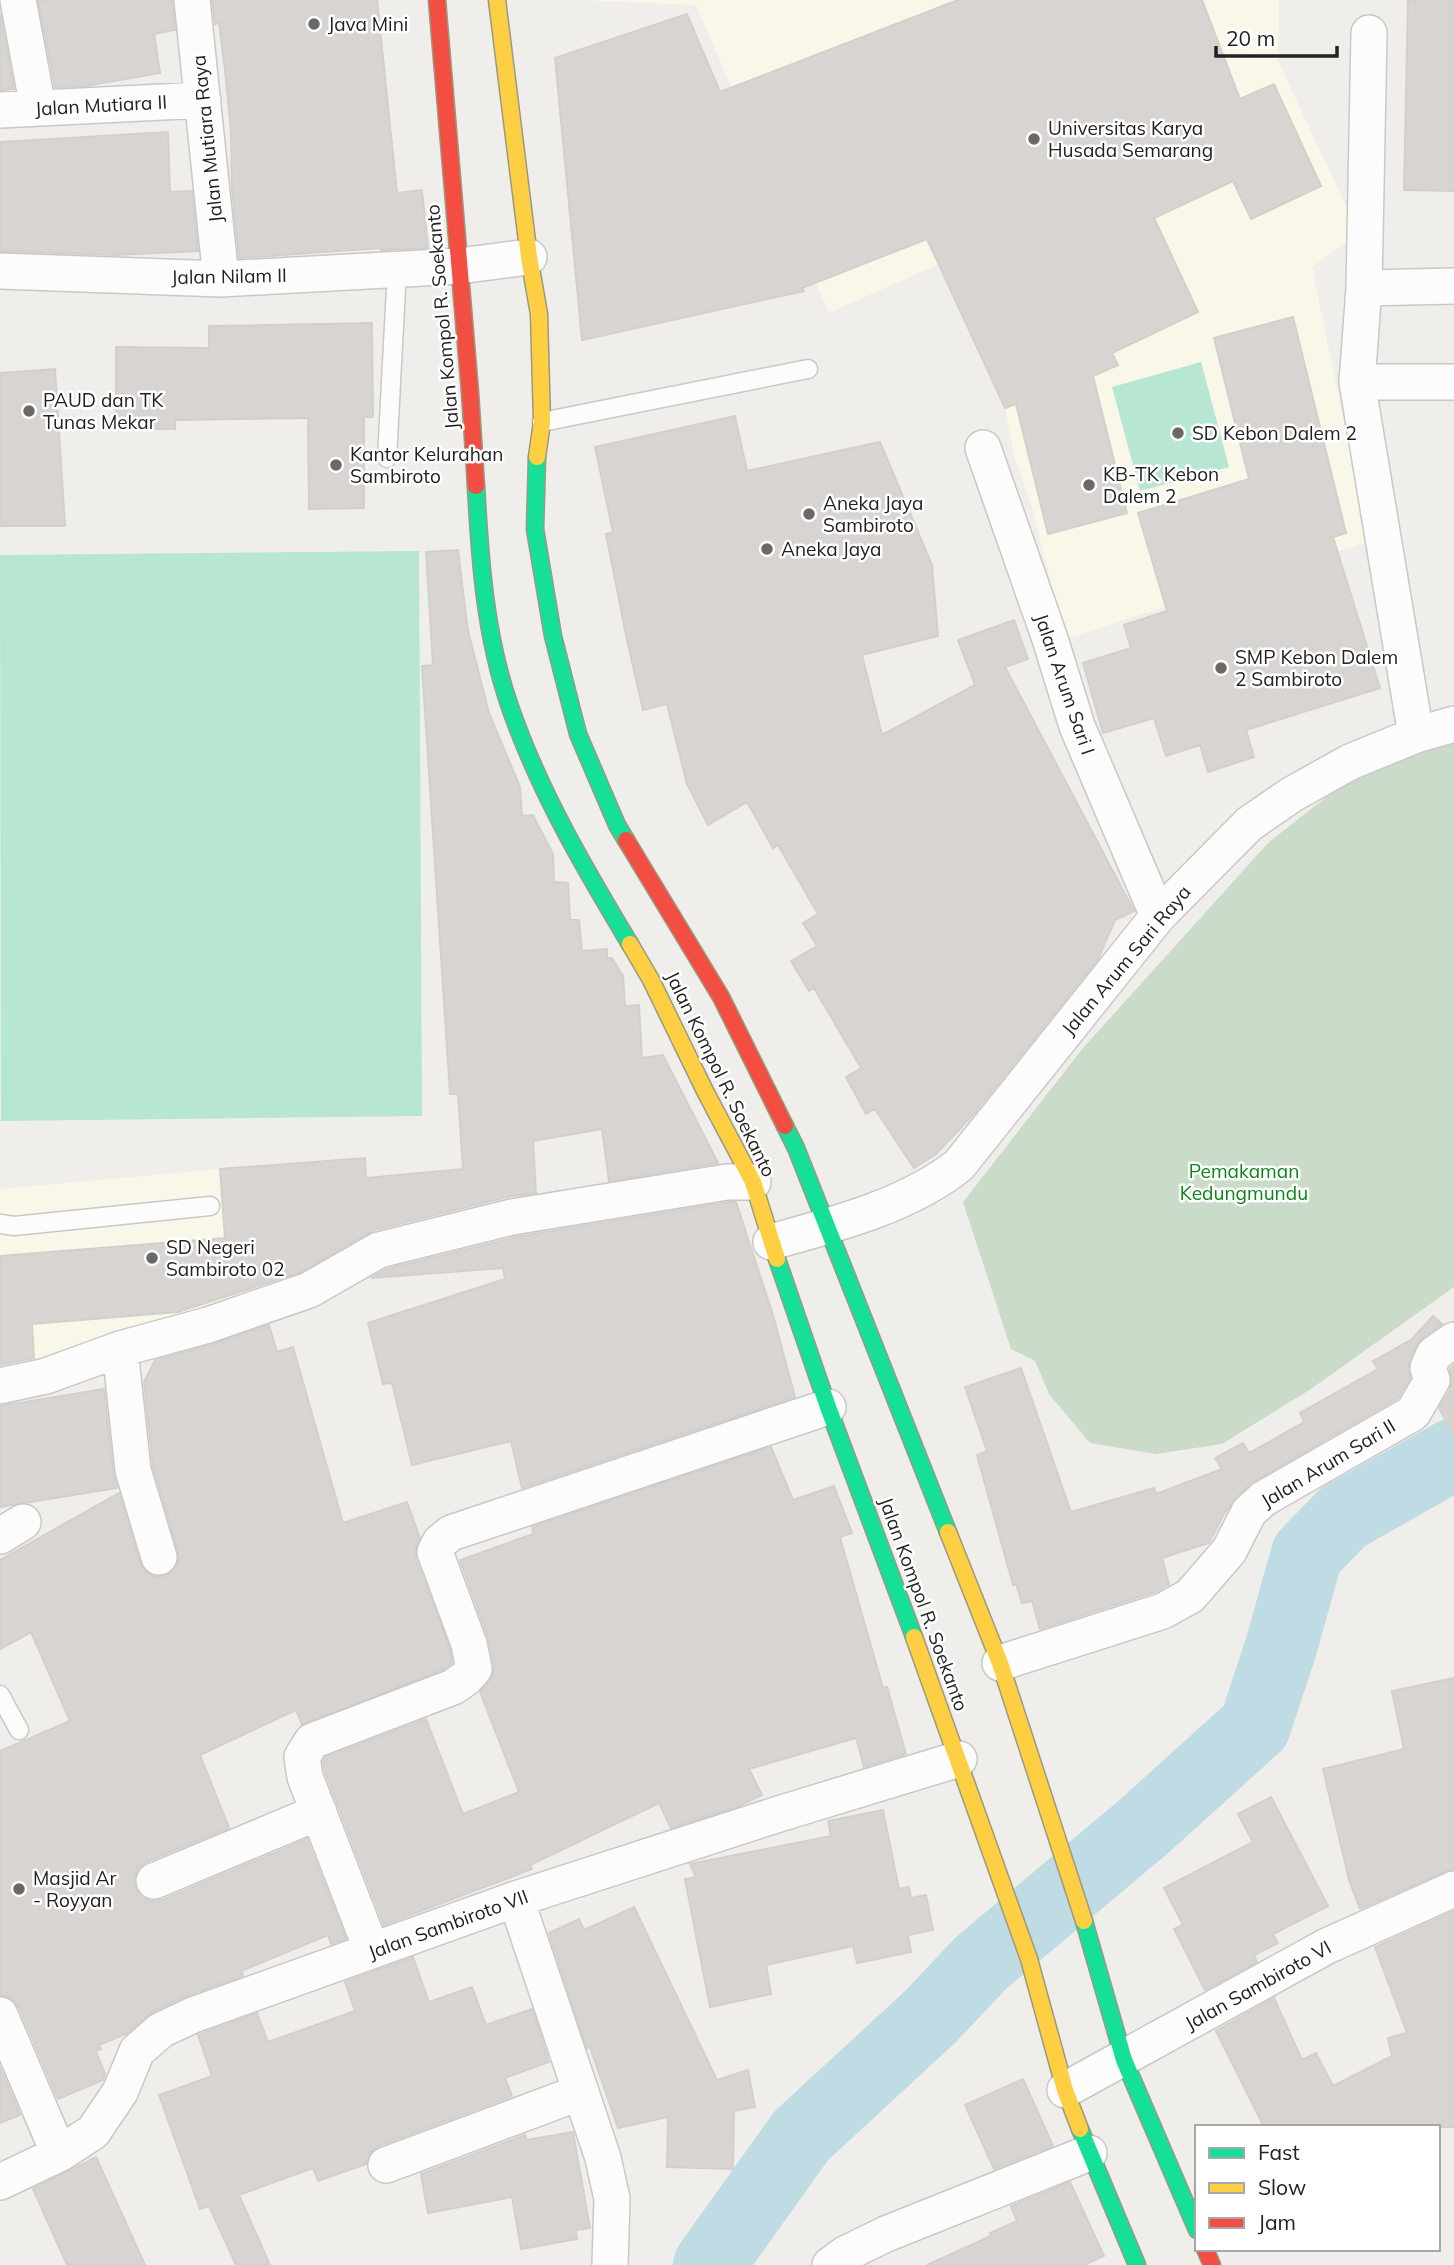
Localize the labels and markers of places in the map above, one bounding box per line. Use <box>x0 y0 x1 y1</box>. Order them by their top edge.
place label: Java Mini <box>328 12 408 36</box>
marker: Java Mini <box>306 16 322 32</box>
place label: Universitas Karya Husada Semarang <box>1048 116 1213 162</box>
marker: Universitas Karya Husada Semarang <box>1026 131 1042 147</box>
place label: PAUD dan TK Tunas Mekar <box>43 388 164 434</box>
marker: PAUD dan TK Tunas Mekar <box>21 403 37 419</box>
place label: SD Kebon Dalem 2 <box>1192 421 1357 445</box>
marker: SD Kebon Dalem 2 <box>1170 425 1186 441</box>
place label: Kantor Kelurahan Sambiroto <box>350 442 503 488</box>
marker: Kantor Kelurahan Sambiroto <box>328 457 344 473</box>
place label: KB-TK Kebon Dalem 2 <box>1103 462 1219 508</box>
marker: KB-TK Kebon Dalem 2 <box>1081 477 1097 493</box>
place label: Aneka Jaya Sambiroto <box>823 491 923 537</box>
marker: Aneka Jaya Sambiroto <box>801 506 817 522</box>
place label: Aneka Jaya <box>781 537 881 561</box>
marker: Aneka Jaya <box>759 541 775 557</box>
place label: SMP Kebon Dalem 2 Sambiroto <box>1235 645 1398 691</box>
marker: SMP Kebon Dalem 2 Sambiroto <box>1213 660 1229 676</box>
place label: SD Negeri Sambiroto 02 <box>166 1235 285 1281</box>
marker: SD Negeri Sambiroto 02 <box>144 1250 160 1266</box>
place label: Masjid Ar - Royyan <box>33 1866 116 1912</box>
marker: Masjid Ar - Royyan <box>11 1881 27 1897</box>

